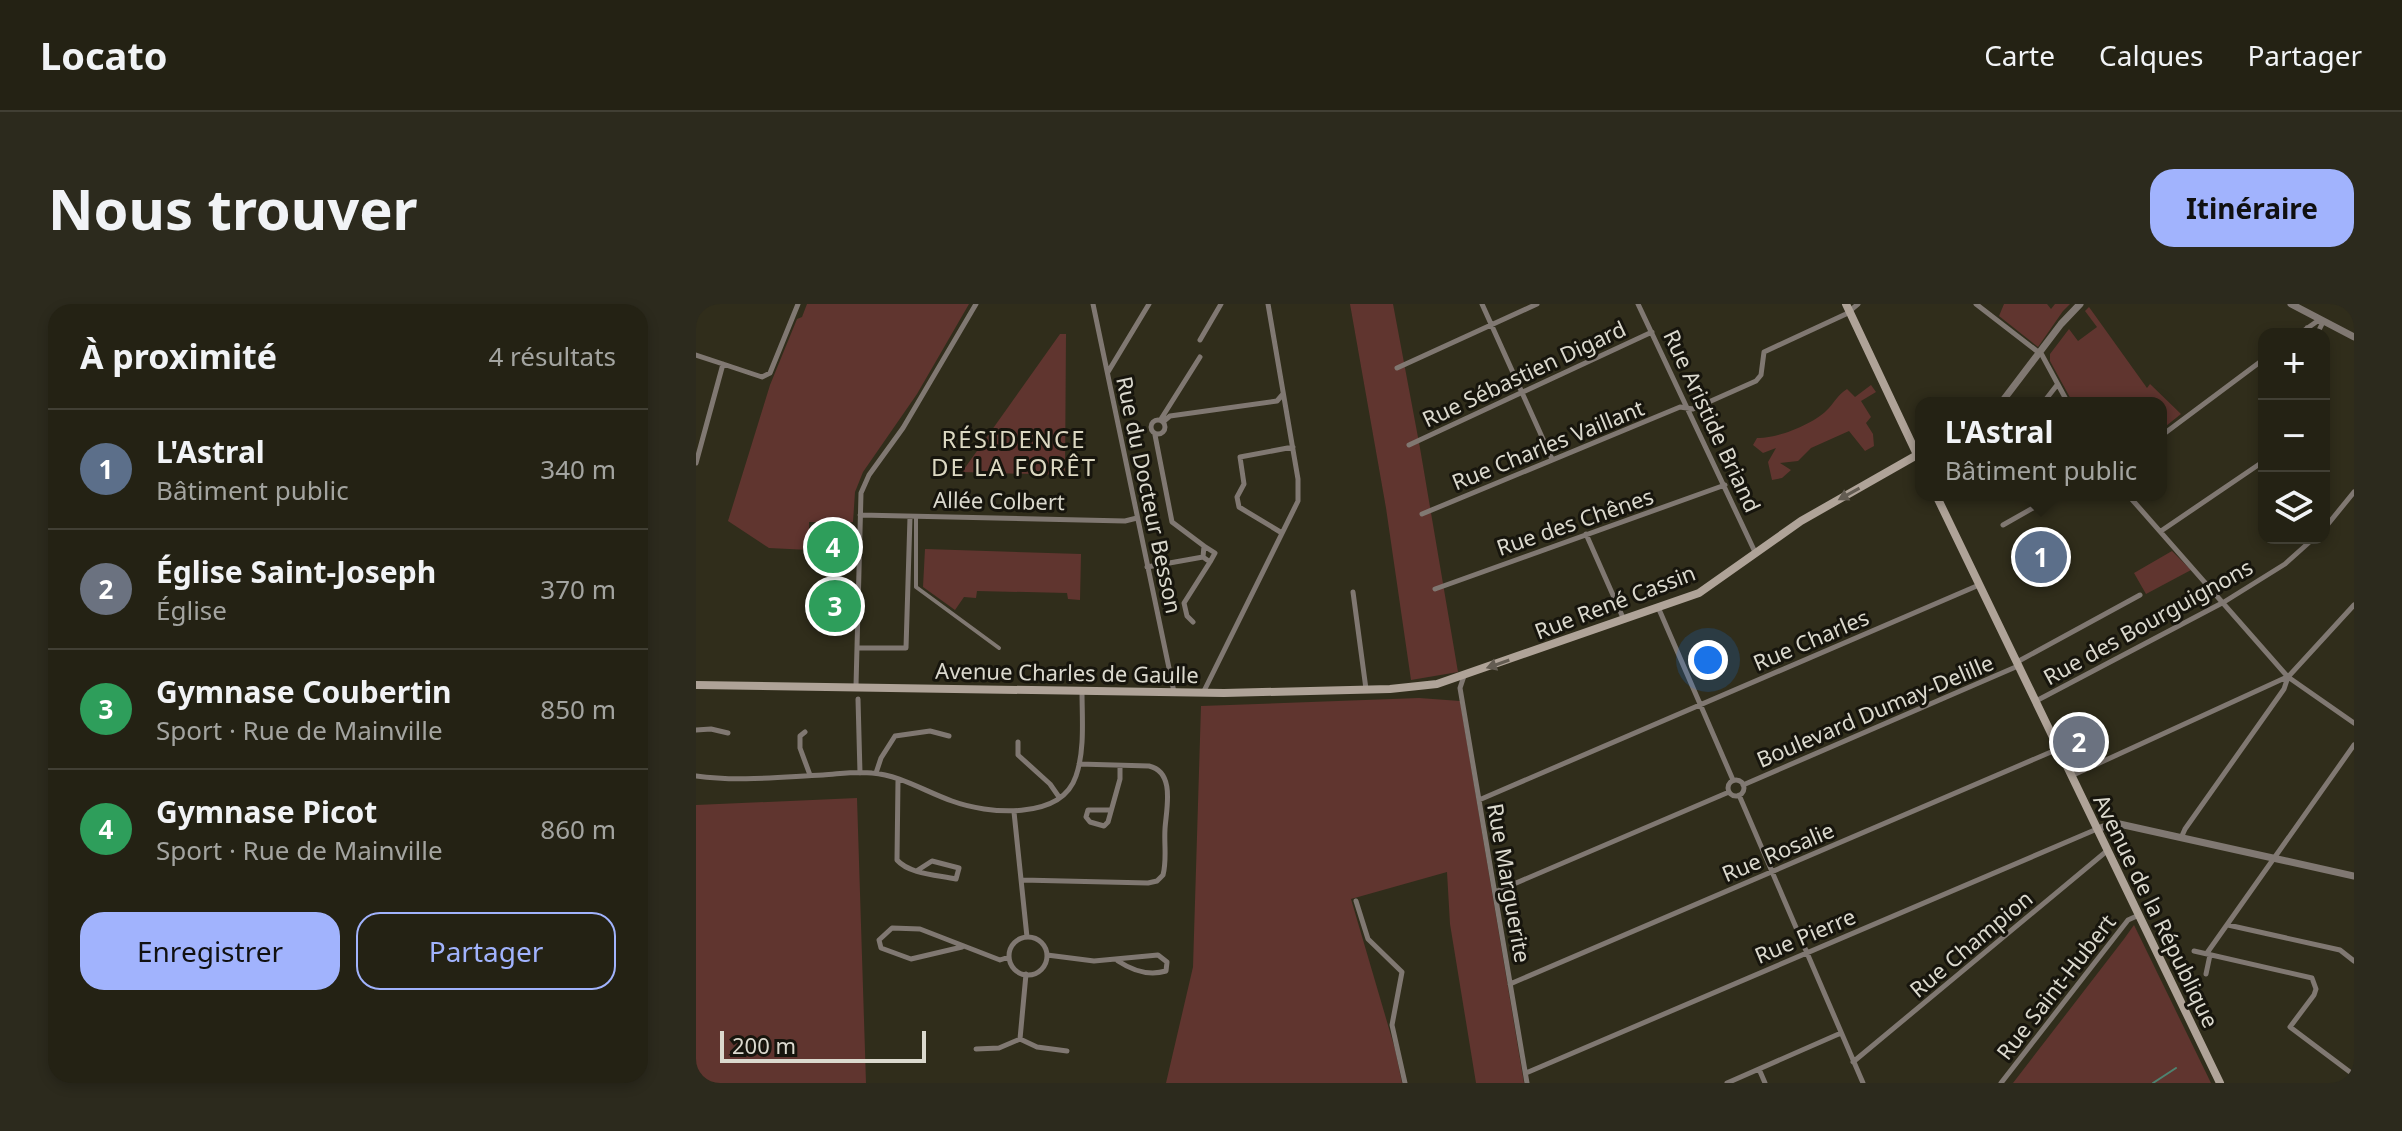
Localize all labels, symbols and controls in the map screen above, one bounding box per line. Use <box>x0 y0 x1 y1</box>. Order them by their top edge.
text: Locato <box>40 29 168 81</box>
text: Carte <box>1984 36 2055 74</box>
text: Calques <box>2099 36 2203 74</box>
text: Partager <box>2247 36 2362 74</box>
button: Itinéraire <box>2150 169 2354 247</box>
text: Nous trouver <box>48 170 418 246</box>
street label: Rue Sébastien Digard <box>1417 313 1630 433</box>
street label: Rue Aristide Briand <box>1657 324 1768 517</box>
map controls <box>2258 328 2330 544</box>
button: + <box>2258 328 2330 400</box>
text: À proximité <box>80 333 277 379</box>
text: 4 résultats <box>488 338 616 374</box>
street label: Rue du Docteur Besson <box>1110 373 1190 616</box>
street label: Rue Charles Vaillant <box>1447 392 1648 496</box>
popup <box>1915 397 2167 501</box>
button: − <box>2258 400 2330 472</box>
text: L'Astral <box>1945 411 2053 452</box>
district label: RÉSIDENCE DE LA FORÊT <box>931 422 1097 483</box>
text: L'Astral <box>156 431 265 472</box>
text: 1 <box>99 451 113 487</box>
text: 340 m <box>540 451 616 487</box>
text: Bâtiment public <box>1945 452 2137 488</box>
text: Bâtiment public <box>156 472 349 508</box>
button: layers <box>2258 472 2330 544</box>
street label: Rue des Chênes <box>1492 480 1657 562</box>
street label: Allée Colbert <box>933 484 1065 516</box>
one-way arrow <box>1838 487 1861 501</box>
pin: 4 <box>807 517 859 577</box>
pin: 1 <box>2015 527 2067 587</box>
text: Église Saint-Joseph <box>156 551 436 592</box>
street label: Rue des Bourguignons <box>2037 551 2258 691</box>
street label: Rue René Cassin <box>1530 557 1699 646</box>
text: 2 <box>99 571 113 607</box>
text: 370 m <box>540 571 616 607</box>
pin: 3 <box>809 576 861 636</box>
text: Église <box>156 592 227 628</box>
street label: Rue Charles <box>1748 601 1873 677</box>
your location <box>1688 640 1728 680</box>
street label: Boulevard Dumay-Delille <box>1752 647 1998 774</box>
street label: Avenue Charles de Gaulle <box>935 655 1199 689</box>
one-way arrow <box>1485 658 1509 670</box>
text: Gymnase Coubertin <box>156 671 452 712</box>
text: 3 <box>99 691 113 727</box>
text: 850 m <box>540 691 616 727</box>
text: Sport · Rue de Mainville <box>156 712 443 748</box>
pin: 2 <box>2053 712 2105 772</box>
street label: Avenue de la République <box>2087 789 2226 1032</box>
text: Gymnase Picot <box>156 791 377 832</box>
street label: Rue Marguerite <box>1481 801 1539 965</box>
text: 4 <box>99 811 113 847</box>
text: 860 m <box>540 811 616 847</box>
street label: Rue Rosalie <box>1717 814 1838 888</box>
text: Sport · Rue de Mainville <box>156 832 443 868</box>
street label: Rue Champion <box>1903 883 2038 1004</box>
street label: Rue Pierre <box>1750 900 1860 970</box>
street label: Rue Saint-Hubert <box>1989 907 2122 1065</box>
button: Enregistrer <box>80 912 340 990</box>
button: Partager <box>356 912 616 990</box>
scale bar <box>720 1027 926 1063</box>
text: 200 m <box>732 1030 796 1060</box>

